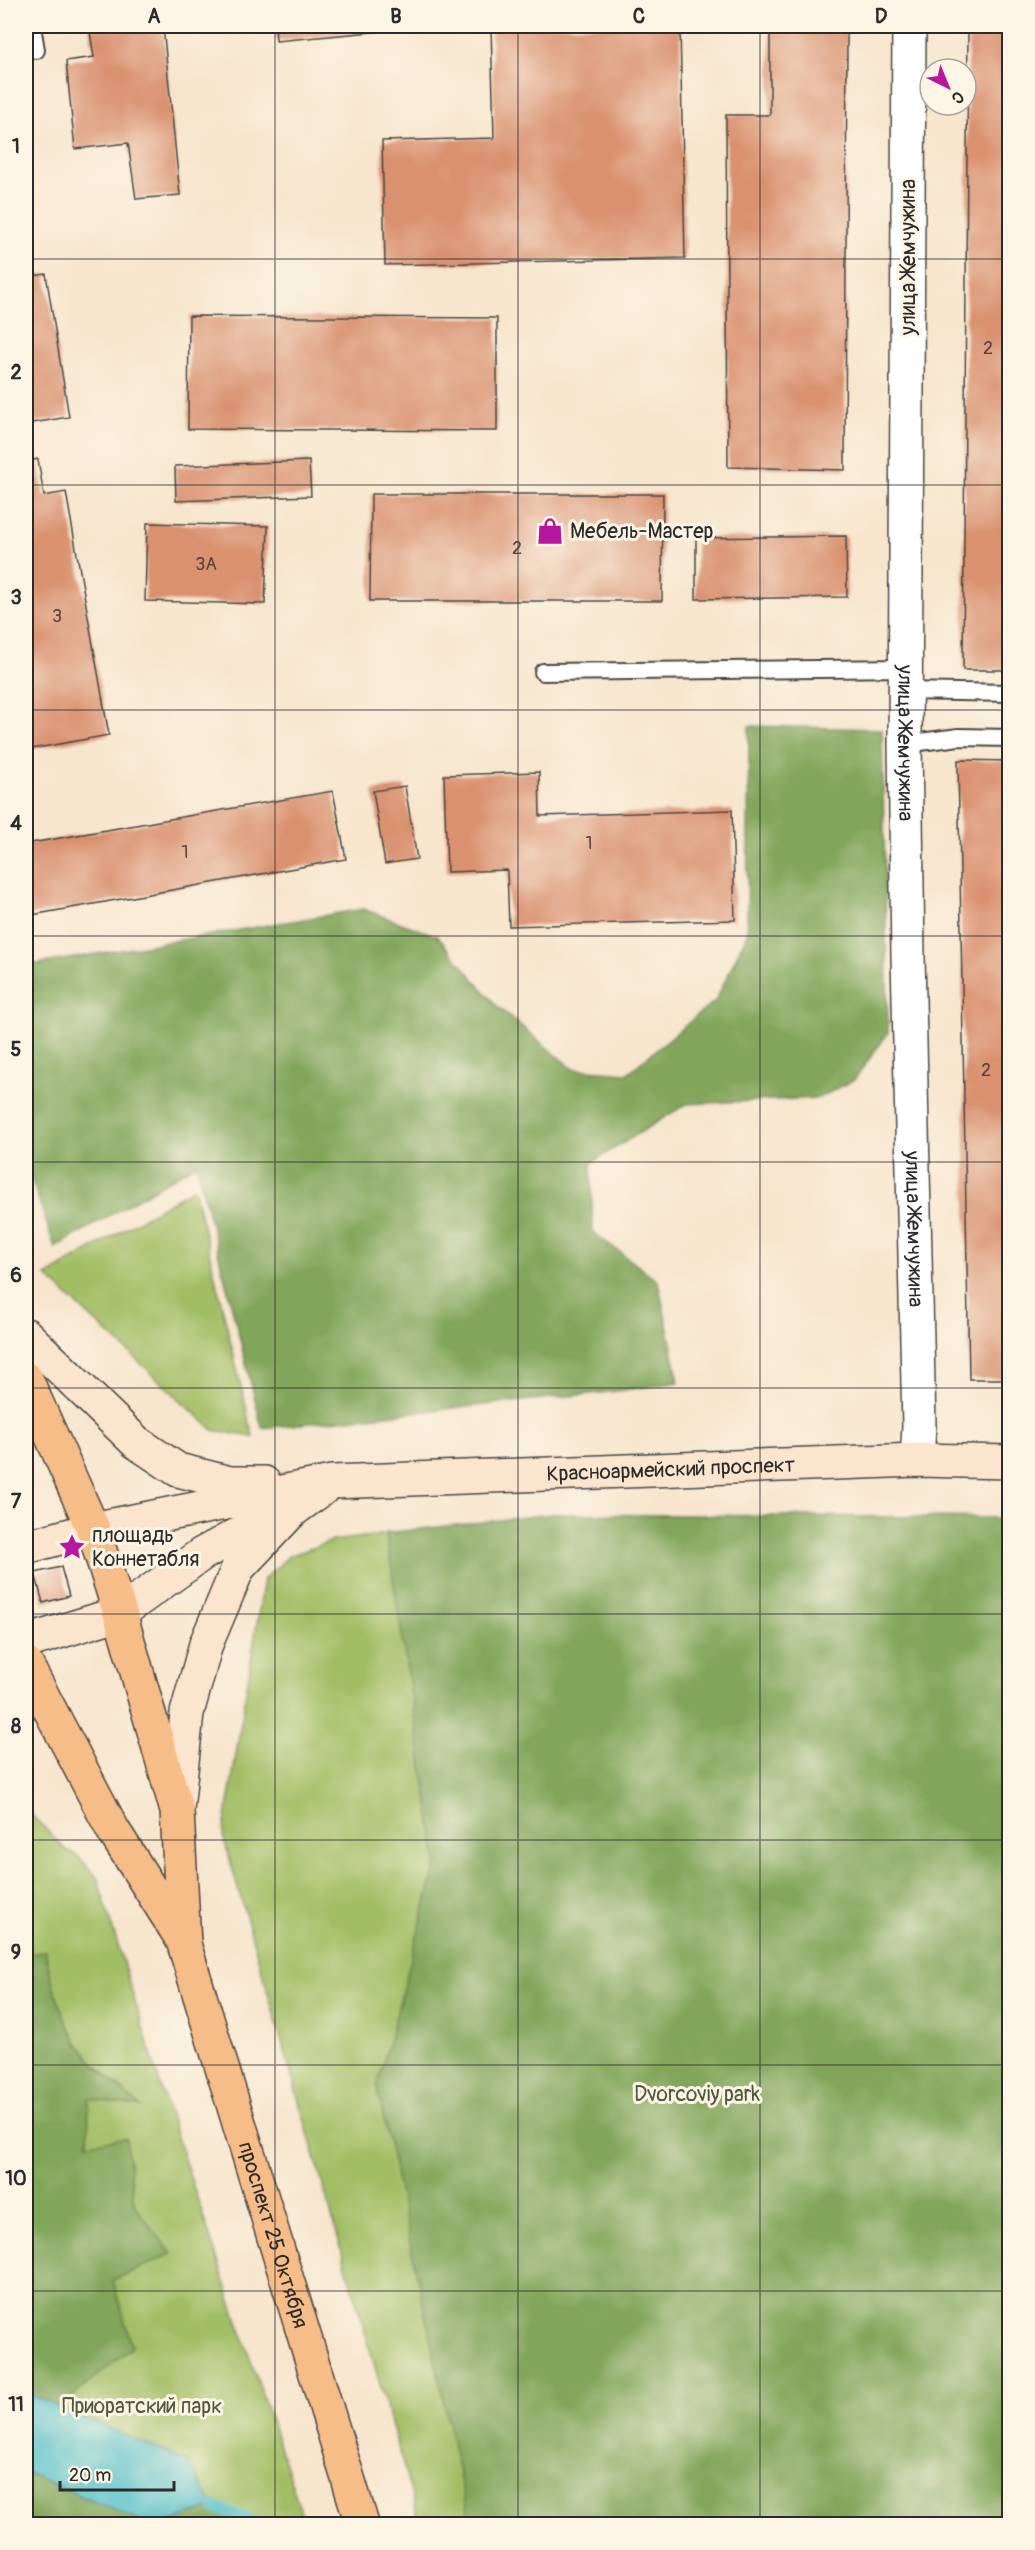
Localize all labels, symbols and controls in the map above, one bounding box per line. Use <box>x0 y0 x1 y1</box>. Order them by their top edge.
text: A <box>148 4 161 29</box>
text: B <box>390 4 402 29</box>
text: C <box>633 4 645 29</box>
text: D <box>875 4 888 29</box>
north arrow <box>918 57 978 117</box>
text: С <box>947 87 968 108</box>
text: 1 <box>12 134 20 159</box>
street label: улица Жемчужина <box>895 179 922 336</box>
house number: 2 <box>983 337 993 360</box>
text: 2 <box>10 360 22 385</box>
shop icon: Мебель-Мастер <box>535 516 565 546</box>
place label: Мебель-Мастер <box>570 518 714 545</box>
house number: 2 <box>512 537 522 560</box>
house number: 3А <box>195 553 217 576</box>
text: 3 <box>10 585 22 610</box>
house number: 3 <box>52 605 62 628</box>
street label: улица Жемчужина <box>891 664 920 821</box>
text: 4 <box>10 811 22 836</box>
house number: 1 <box>585 832 593 855</box>
house number: 1 <box>181 841 189 864</box>
text: 5 <box>11 1037 22 1062</box>
house number: 2 <box>981 1059 991 1082</box>
street label: улица Жемчужина <box>899 1149 930 1307</box>
text: 6 <box>10 1263 22 1288</box>
street label: Красноармейский проспект <box>546 1451 796 1487</box>
text: 7 <box>11 1489 22 1514</box>
place label: площадь Коннетабля <box>92 1522 199 1573</box>
place icon: площадь Коннетабля <box>57 1532 87 1562</box>
text: 8 <box>11 1714 21 1739</box>
text: 9 <box>11 1940 21 1965</box>
park label: Dvorcoviy park <box>634 2081 760 2108</box>
street label: проспект 25 Октября <box>232 2138 315 2331</box>
text: 10 <box>5 2166 27 2191</box>
text: 11 <box>8 2392 24 2417</box>
park label: Приоратский парк <box>62 2393 222 2420</box>
scale bar <box>60 2454 174 2492</box>
text: 20 m <box>69 2464 111 2487</box>

